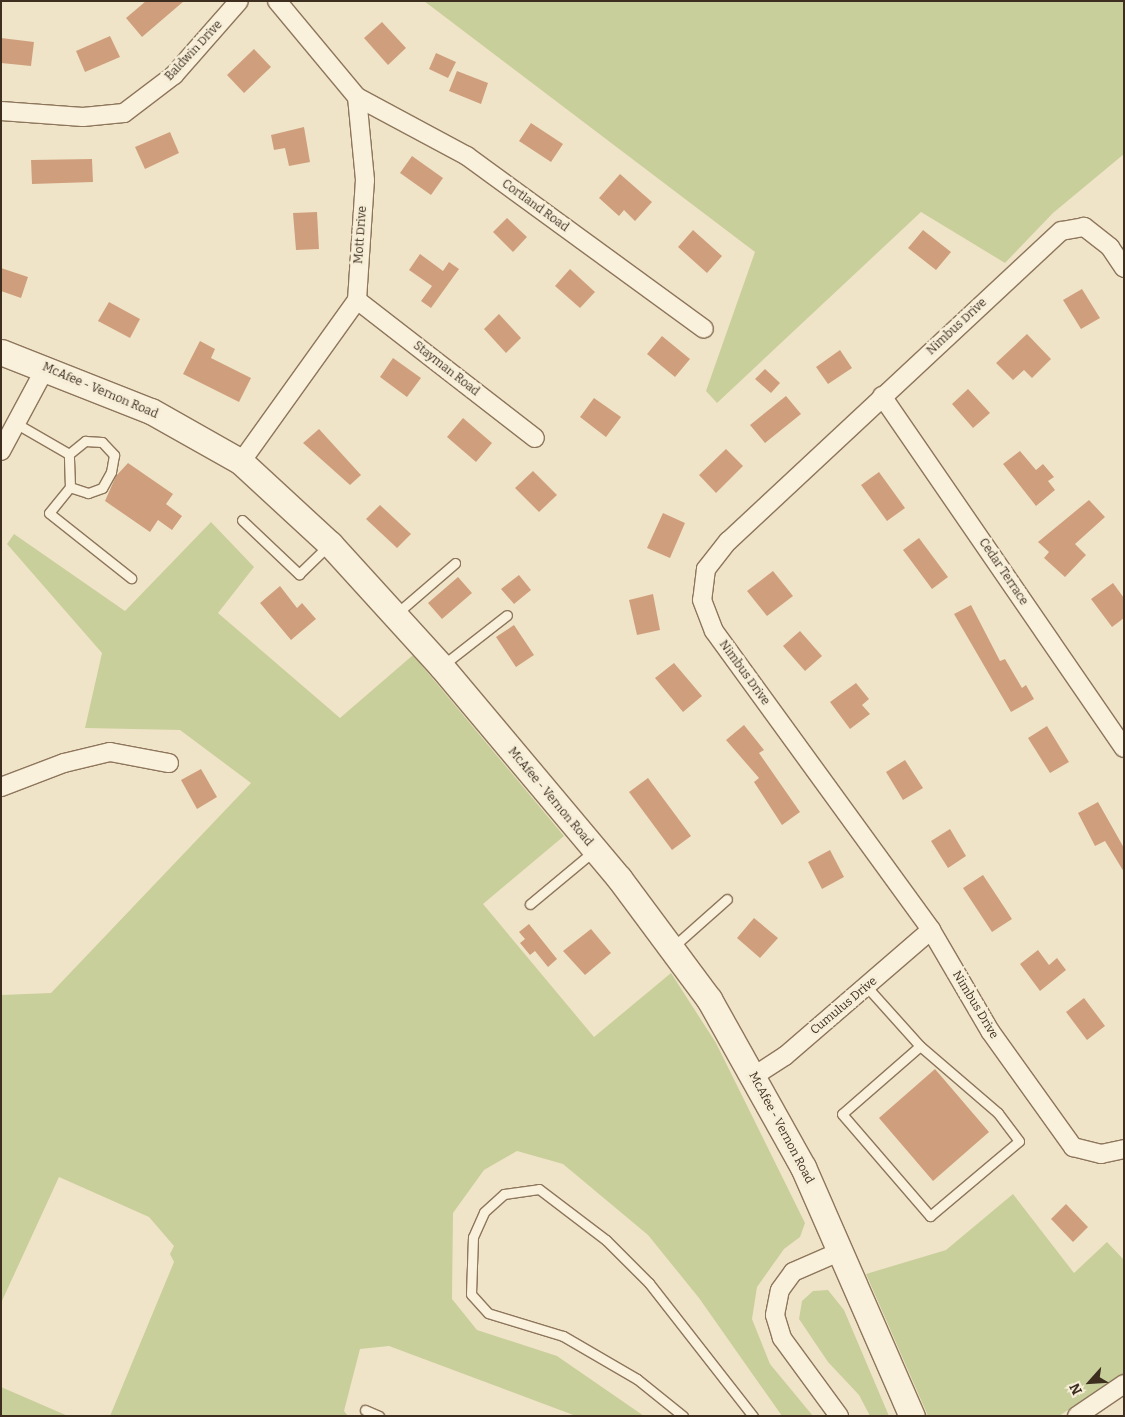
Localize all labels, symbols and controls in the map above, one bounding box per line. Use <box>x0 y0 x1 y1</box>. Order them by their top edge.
street label: Baldwin Drive <box>162 18 226 84</box>
street label: Cortland Road <box>499 177 571 235</box>
street label: Mott Drive <box>352 206 370 264</box>
street label: Nimbus Drive <box>924 296 990 358</box>
street label: Stayman Road <box>410 339 482 399</box>
street label: McAfee - Vernon Road <box>40 360 160 422</box>
street label: Cedar Terrace <box>975 536 1031 608</box>
street label: Nimbus Drive <box>716 638 772 708</box>
street label: McAfee - Vernon Road <box>505 745 595 849</box>
street label: Nimbus Drive <box>949 968 1001 1042</box>
street label: Cumulus Drive <box>808 974 880 1038</box>
street label: McAfee - Vernon Road <box>745 1070 817 1186</box>
north arrow <box>1065 1357 1115 1407</box>
text: N <box>1066 1380 1086 1397</box>

